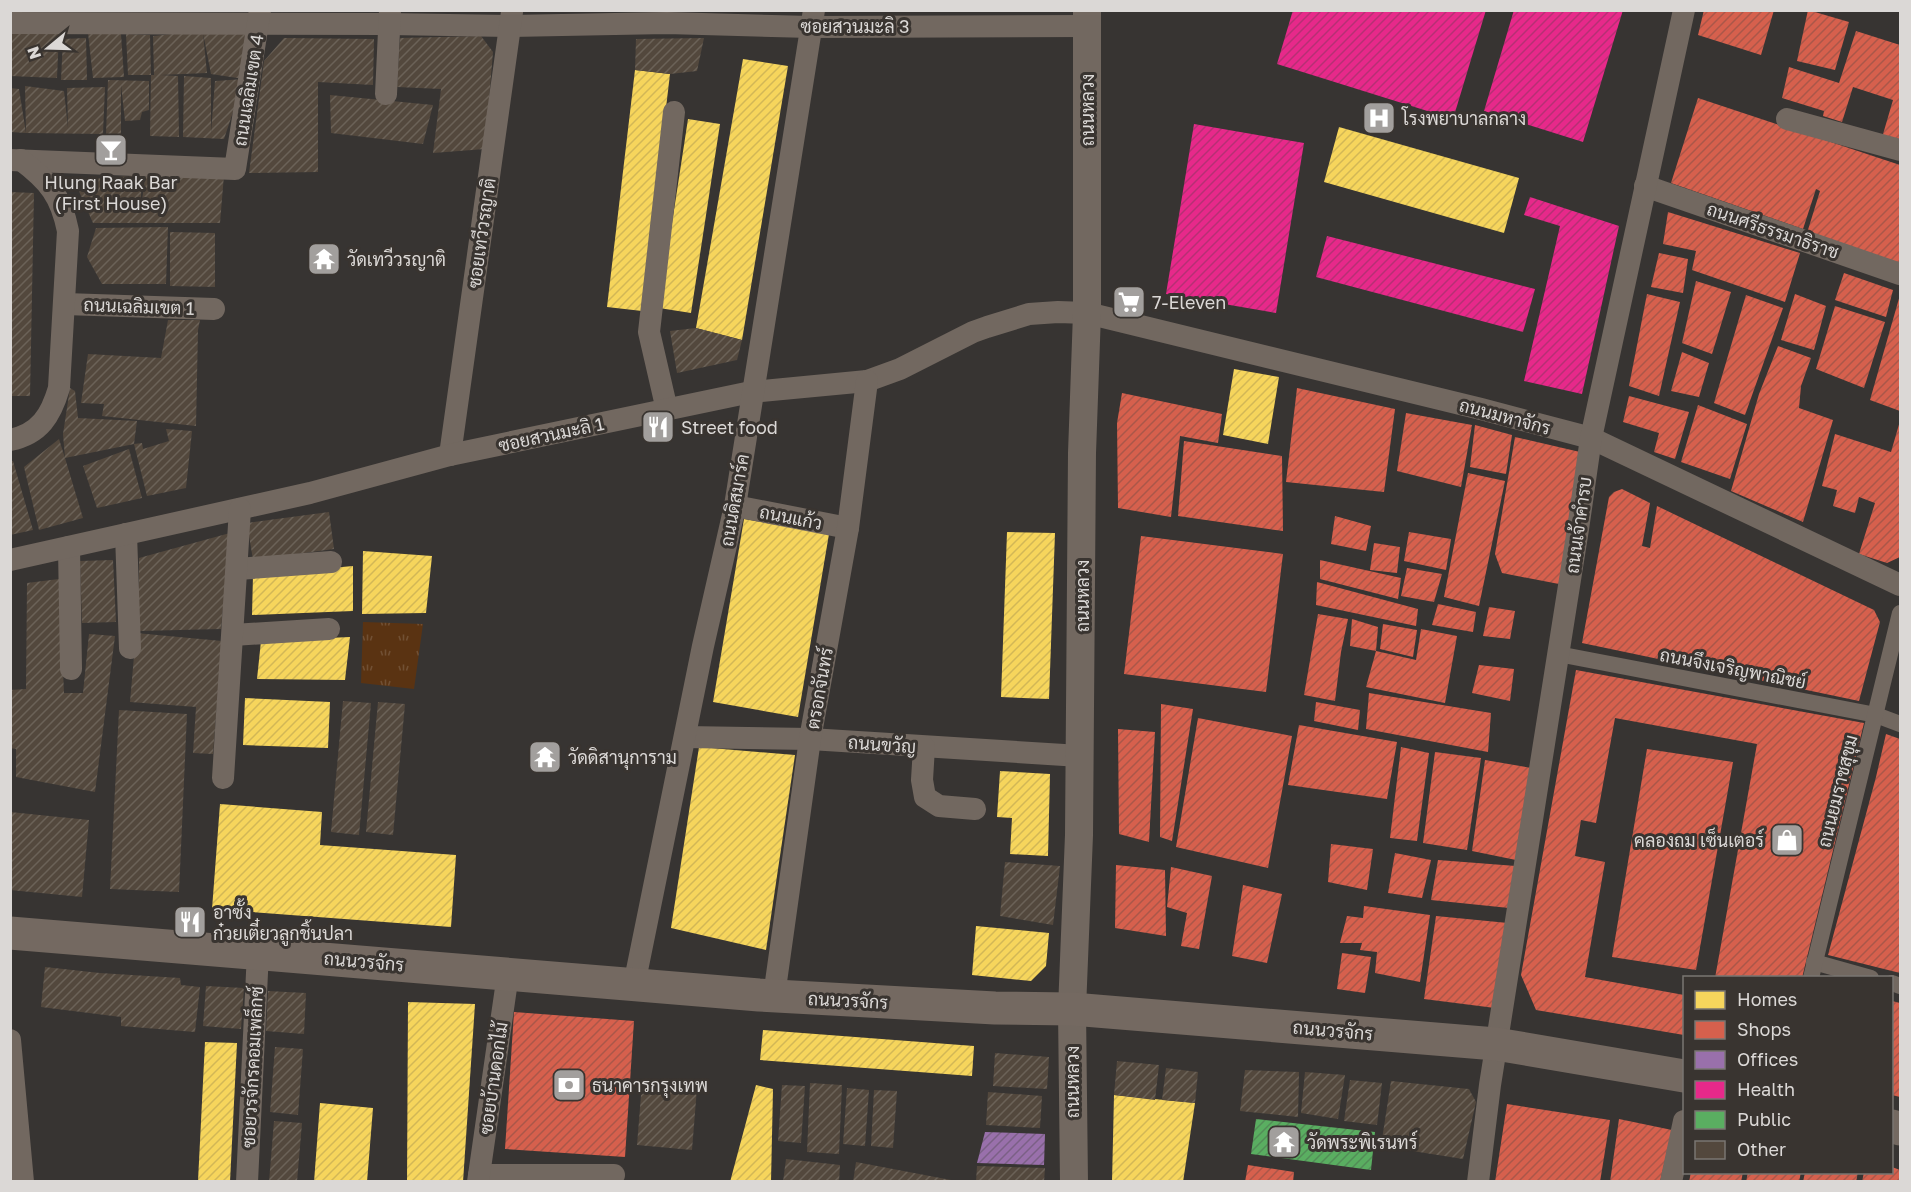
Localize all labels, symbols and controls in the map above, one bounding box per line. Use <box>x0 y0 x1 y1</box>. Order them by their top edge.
street label: ซอยสวนมะลิ 3 <box>800 15 910 37</box>
north arrow <box>18 18 78 78</box>
street label: ถนนเฉลิมเขต 4 <box>228 32 268 148</box>
text: N <box>22 44 45 62</box>
street label: ถนนหลวง <box>1076 74 1098 146</box>
hospital icon: โรงพยาบาลกลาง <box>1361 100 1397 136</box>
place label: โรงพยาบาลกลาง <box>1401 106 1526 129</box>
bar icon: Hlung Raak Bar (First House) <box>93 132 129 168</box>
place label: Hlung Raak Bar (First House) <box>44 171 178 214</box>
street label: ซอยเทวีวรญาติ <box>461 176 501 290</box>
street label: ถนนศรีธรรมาธิราช <box>1704 196 1842 263</box>
temple icon: วัดเทวีวรญาติ <box>306 241 342 277</box>
place label: วัดเทวีวรญาติ <box>347 247 446 271</box>
supermarket icon: 7-Eleven <box>1111 284 1147 320</box>
place label: 7-Eleven <box>1152 291 1226 313</box>
street label: ถนนเฉลิมเขต 1 <box>83 293 195 319</box>
street label: ถนนมหาจักร <box>1457 393 1553 439</box>
restaurant icon: Street food <box>640 409 676 445</box>
street label: ซอยสวนมะลิ 1 <box>496 412 606 456</box>
place label: Street food <box>681 416 778 438</box>
street label: ถนนดิสมาร์ค <box>714 452 753 548</box>
street label: ถนนเจ้าคำรบ <box>1560 475 1596 575</box>
street label: ถนนแก้ว <box>758 500 824 534</box>
street label: ถนนหลวง <box>1071 560 1093 632</box>
street label: ถนนจึงเจริญพาณิชย์ <box>1658 642 1808 694</box>
street label: ตรอกจันทร์ <box>800 645 837 731</box>
street label: ถนนขวัญ <box>847 731 917 758</box>
street label: ถนนยมราชสุขุม <box>1812 732 1864 850</box>
temple icon: วัดดิสานุการาม <box>527 739 563 775</box>
place label: วัดดิสานุการาม <box>568 746 677 770</box>
shop icon: คลองถม เซ็นเตอร์ <box>1769 822 1805 858</box>
place label: คลองถม เซ็นเตอร์ <box>1634 827 1764 851</box>
place label: อาซั้ง ก๋วยเตี๋ยวลูกชิ้นปลา <box>213 898 353 947</box>
restaurant icon: อาซั้ง ก๋วยเตี๋ยวลูกชิ้นปลา <box>172 904 208 940</box>
street label: ถนนวรจักร <box>323 947 405 975</box>
legend <box>1683 976 1893 1174</box>
street label: ซอยวรจักรคอมเพล็กซ์ <box>235 985 267 1148</box>
street label: ถนนวรจักร <box>807 987 889 1013</box>
text: Homes <box>1737 988 1797 1010</box>
street label: ถนนวรจักร <box>1292 1016 1374 1044</box>
text: Shops <box>1737 1018 1791 1040</box>
street label: ซอยบ้านดอกไม้ <box>473 1019 512 1136</box>
street label: ถนนหลวง <box>1061 1046 1083 1118</box>
text: Offices <box>1737 1048 1798 1070</box>
bank icon: ธนาคารกรุงเทพ <box>551 1067 587 1103</box>
place label: ธนาคารกรุงเทพ <box>592 1074 708 1098</box>
text: Health <box>1737 1078 1795 1100</box>
text: Public <box>1737 1108 1791 1130</box>
temple icon: วัดพระพิเรนทร์ <box>1266 1124 1302 1160</box>
place label: วัดพระพิเรนทร์ <box>1307 1130 1418 1153</box>
text: Other <box>1737 1138 1786 1160</box>

